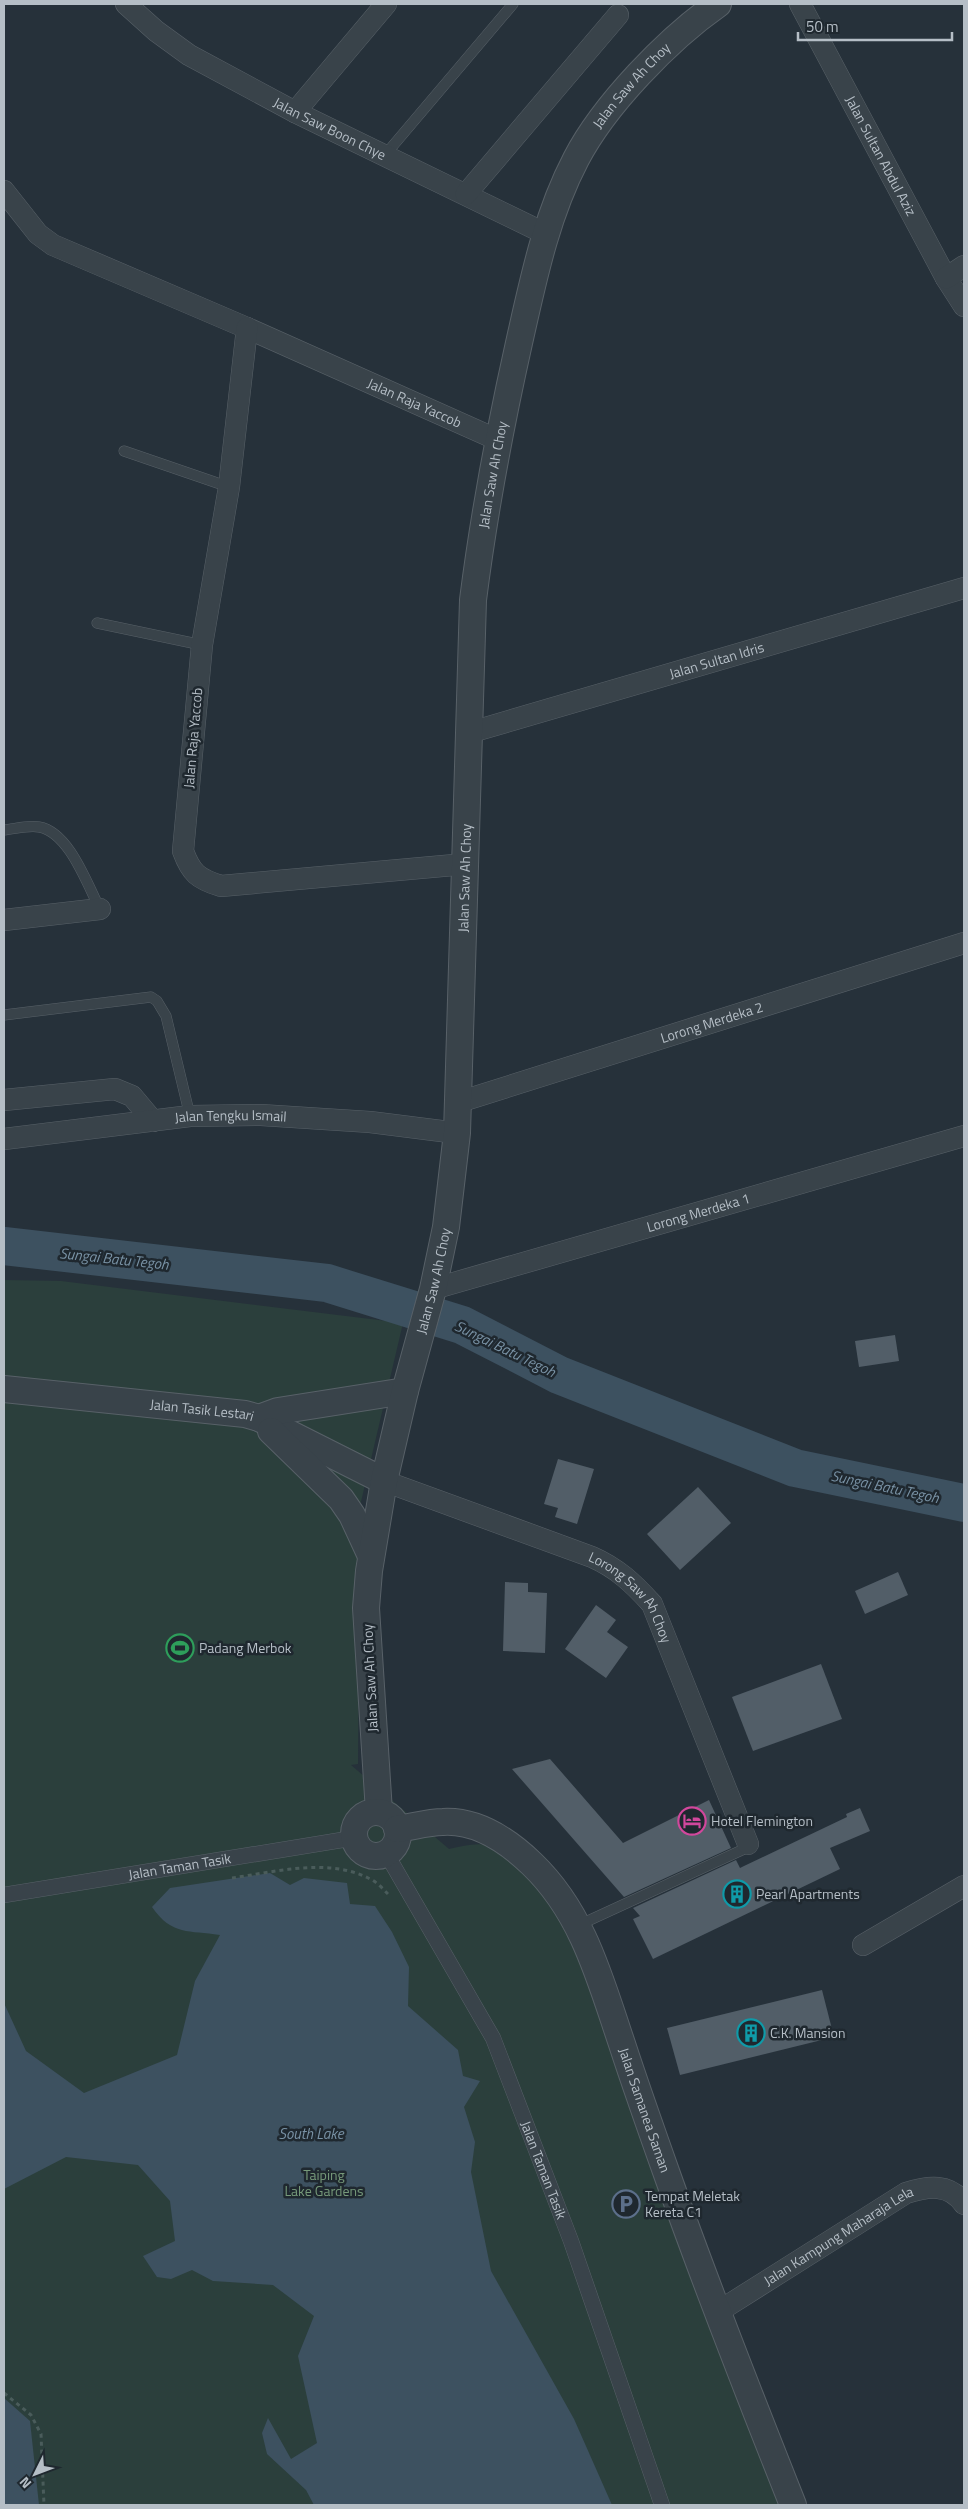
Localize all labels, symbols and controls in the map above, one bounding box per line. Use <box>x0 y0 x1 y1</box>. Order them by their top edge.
scale bar <box>798 10 952 42</box>
text: 50 m <box>806 15 839 38</box>
street label: Jalan Saw Ah Choy <box>587 37 675 132</box>
street label: Jalan Saw Boon Chye <box>270 91 390 165</box>
street label: Jalan Sultan Abdul Aziz <box>841 92 922 220</box>
street label: Jalan Raja Yaccob <box>364 372 465 433</box>
street label: Jalan Saw Ah Choy <box>472 419 512 530</box>
street label: Jalan Sultan Idris <box>666 636 766 684</box>
street label: Jalan Raja Yaccob <box>178 687 207 789</box>
street label: Jalan Saw Ah Choy <box>452 823 476 933</box>
street label: Lorong Merdeka 2 <box>658 996 766 1048</box>
street label: Jalan Tengku Ismail <box>173 1104 287 1128</box>
street label: Lorong Merdeka 1 <box>644 1187 752 1237</box>
street label: Jalan Saw Ah Choy <box>410 1226 456 1336</box>
water label: Sungai Batu Tegoh <box>58 1241 170 1276</box>
water label: Sungai Batu Tegoh <box>451 1314 560 1383</box>
street label: Jalan Tasik Lestari <box>149 1393 257 1426</box>
water label: Sungai Batu Tegoh <box>829 1464 942 1509</box>
street label: Lorong Saw Ah Choy <box>585 1546 678 1646</box>
street label: Jalan Saw Ah Choy <box>356 1623 383 1733</box>
sports icon: Padang Merbok <box>165 1633 195 1663</box>
place label: Padang Merbok <box>199 1637 292 1658</box>
hotel icon: Hotel Flemington <box>677 1806 707 1836</box>
place label: Hotel Flemington <box>711 1810 813 1831</box>
street label: Jalan Taman Tasik <box>127 1847 233 1885</box>
building icon: Pearl Apartments <box>722 1879 752 1909</box>
place label: Pearl Apartments <box>756 1883 860 1904</box>
building icon: C.K. Mansion <box>736 2018 766 2048</box>
place label: C.K. Mansion <box>770 2022 846 2043</box>
street label: Jalan Samanea Saman <box>614 2045 676 2175</box>
street label: Jalan Taman Tasik <box>516 2117 573 2222</box>
water label: South Lake <box>278 2122 345 2145</box>
park label: Taiping Lake Gardens <box>284 2164 364 2201</box>
street label: Jalan Kampung Maharaja Lela <box>759 2180 916 2290</box>
place label: Tempat Meletak Kereta C1 <box>645 2185 740 2222</box>
parking icon: Tempat Meletak Kereta C1 <box>611 2189 641 2219</box>
north arrow <box>10 2449 60 2499</box>
text: N <box>14 2472 36 2494</box>

